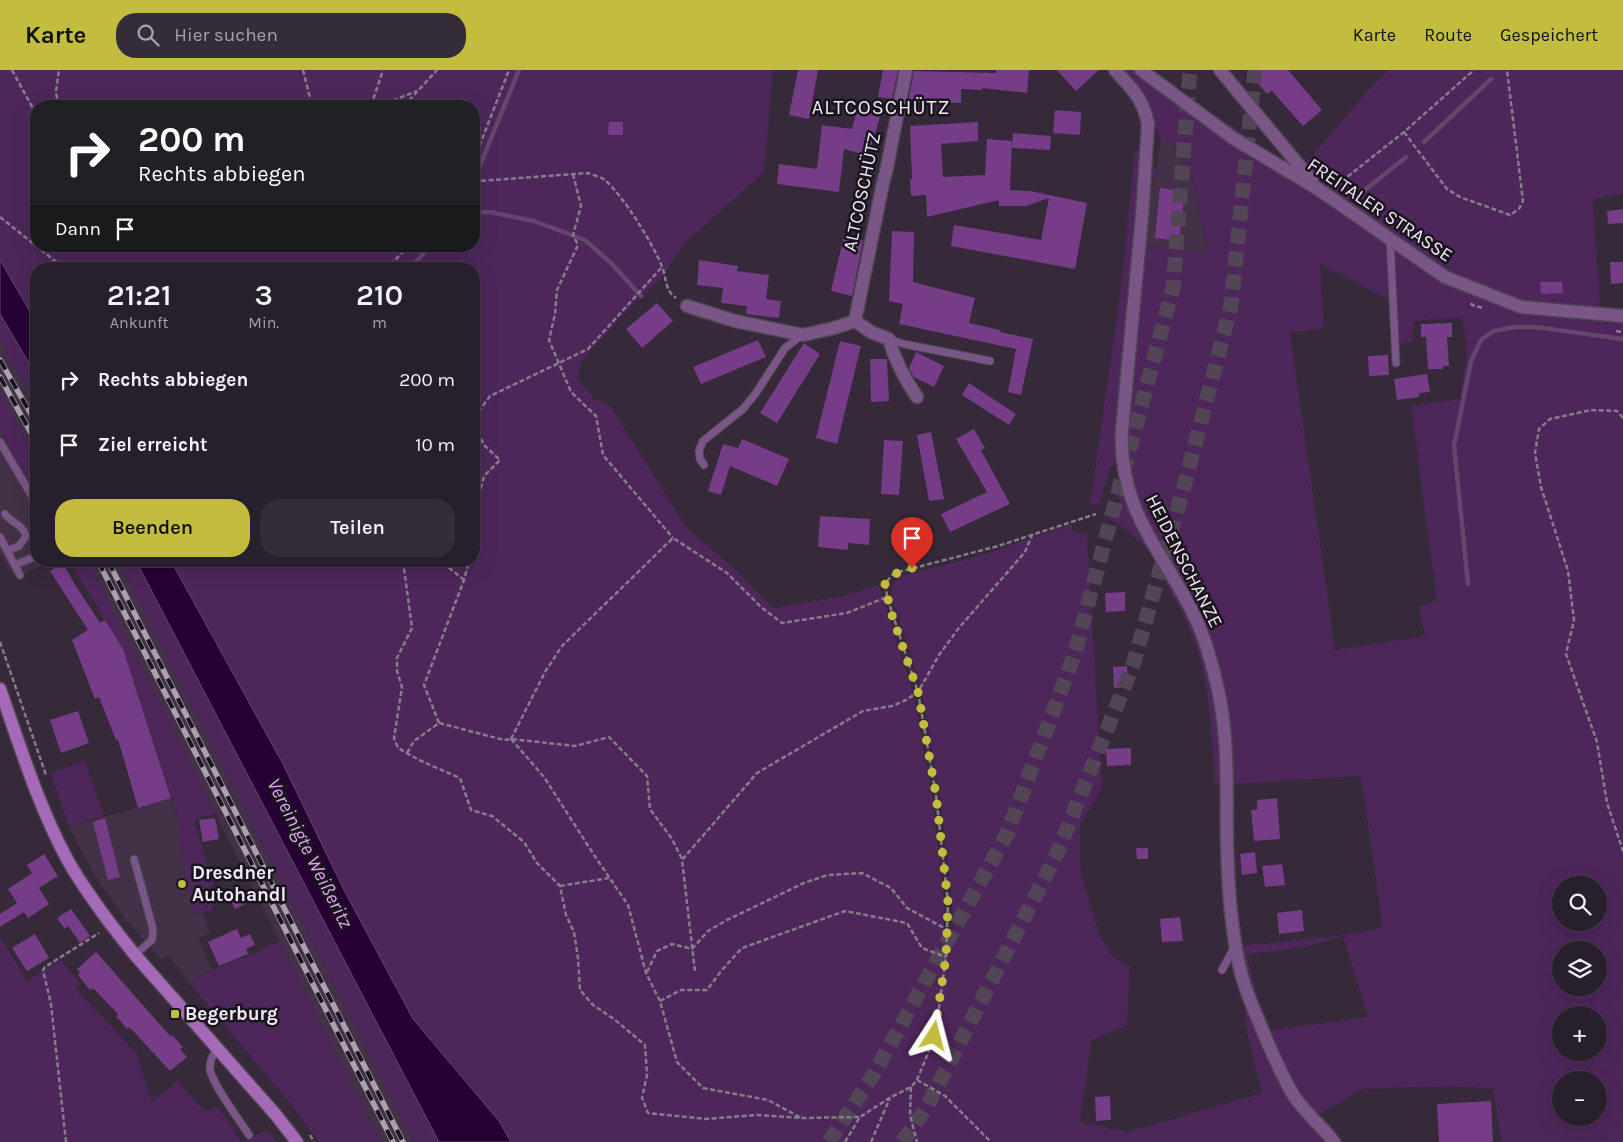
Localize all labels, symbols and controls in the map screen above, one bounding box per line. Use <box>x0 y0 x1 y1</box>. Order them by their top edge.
search box <box>116 13 466 58</box>
text: Karte <box>25 21 86 49</box>
icon: search <box>134 21 162 49</box>
text: Hier suchen <box>174 24 278 46</box>
text: Karte <box>1353 24 1396 46</box>
text: Route <box>1424 24 1472 46</box>
text: Gespeichert <box>1500 24 1598 46</box>
district label: ALTCOSCHÜTZ <box>812 96 950 119</box>
text: 200 m <box>138 119 246 160</box>
icon: right <box>55 120 120 185</box>
street label: ALTCOSCHÜTZ <box>839 130 885 254</box>
street label: FREITALER STRASSE <box>1303 153 1457 267</box>
text: Rechts abbiegen <box>138 161 306 187</box>
icon: arrive <box>111 215 139 243</box>
text: Dann <box>55 218 101 240</box>
text: 21:21 <box>107 277 171 313</box>
text: 3 <box>255 277 273 313</box>
text: 210 <box>356 277 403 313</box>
text: Ankunft <box>110 313 169 332</box>
text: Min. <box>248 313 279 332</box>
text: m <box>372 313 387 332</box>
icon: right <box>55 366 83 394</box>
text: Rechts abbiegen <box>98 369 248 391</box>
text: 200 m <box>399 369 455 391</box>
icon: arrive <box>55 431 83 459</box>
text: Ziel erreicht <box>98 434 208 456</box>
text: 10 m <box>415 434 455 456</box>
street label: HEIDENSCHANZE <box>1141 491 1227 631</box>
button: Beenden <box>55 499 250 557</box>
button: Teilen <box>260 499 455 557</box>
pin <box>891 517 933 568</box>
icon: arrive <box>898 524 926 552</box>
water label: Vereinigte Weißeritz <box>262 774 358 932</box>
place label: Dresdner Autohandl <box>192 862 286 906</box>
map controls <box>1552 876 1607 1126</box>
button: search <box>1552 876 1607 931</box>
marker: Dresdner Autohandl <box>176 878 188 890</box>
button: layers <box>1552 941 1607 996</box>
place label: Begerburg <box>185 1003 278 1025</box>
button: + <box>1552 1006 1607 1061</box>
marker: Begerburg <box>169 1008 181 1020</box>
position arrow <box>907 1009 959 1061</box>
button: − <box>1552 1071 1607 1126</box>

